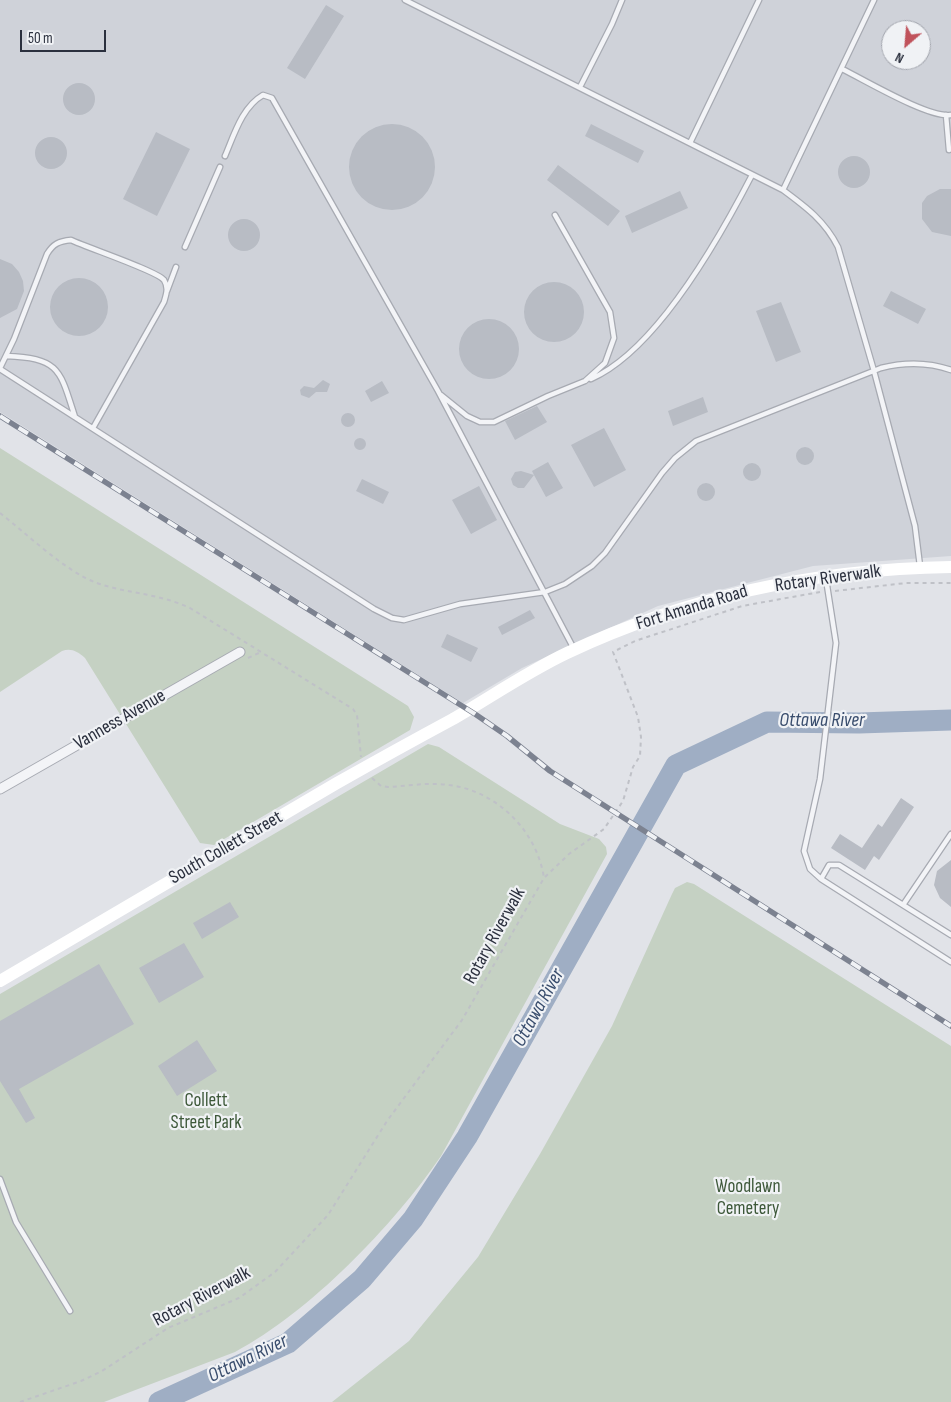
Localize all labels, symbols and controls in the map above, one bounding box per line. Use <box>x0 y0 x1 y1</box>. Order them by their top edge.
scale bar <box>22 20 109 52</box>
north arrow <box>881 20 931 70</box>
text: 50 m <box>28 29 53 48</box>
text: N <box>892 49 907 67</box>
street label: Rotary Riverwalk <box>774 560 882 598</box>
street label: Fort Amanda Road <box>634 580 750 636</box>
street label: Vanness Avenue <box>70 685 170 755</box>
water label: Ottawa River <box>779 709 865 733</box>
street label: South Collett Street <box>165 806 287 890</box>
street label: Rotary Riverwalk <box>459 884 531 988</box>
water label: Ottawa River <box>508 965 570 1051</box>
park label: Collett Street Park <box>171 1090 241 1134</box>
park label: Woodlawn Cemetery <box>715 1176 781 1220</box>
street label: Rotary Riverwalk <box>149 1262 255 1332</box>
water label: Ottawa River <box>204 1330 292 1388</box>

